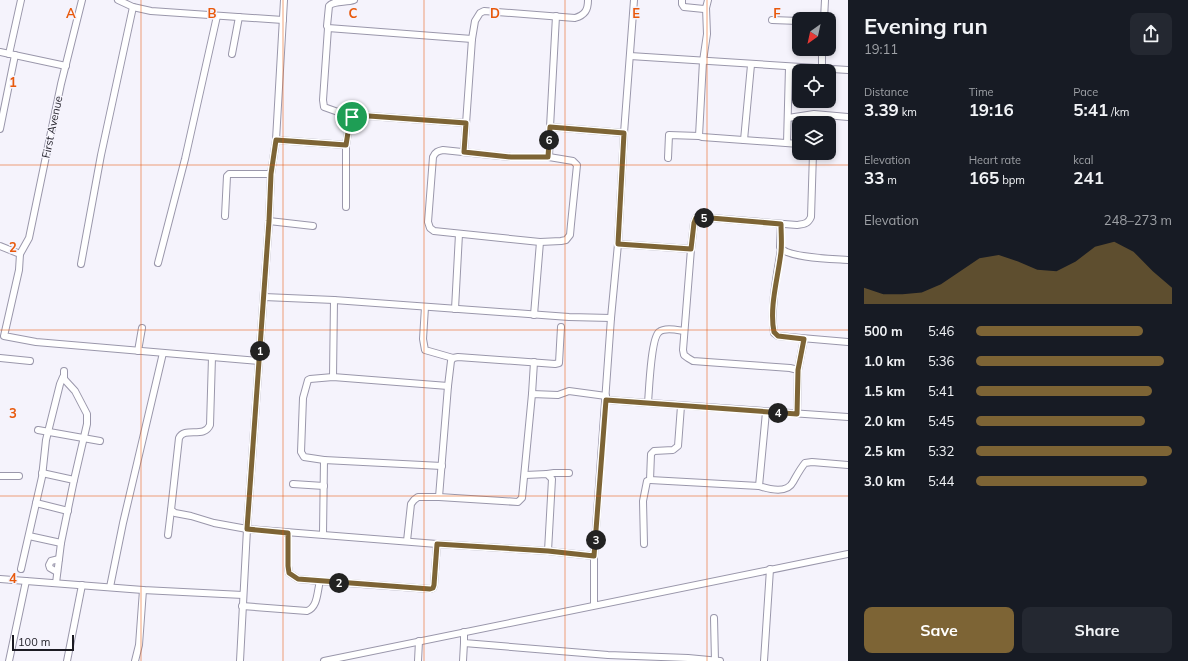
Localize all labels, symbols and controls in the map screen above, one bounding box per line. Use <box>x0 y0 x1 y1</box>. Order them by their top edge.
text: A <box>66 5 76 21</box>
text: B <box>208 5 217 21</box>
text: C <box>349 5 358 21</box>
text: D <box>490 5 500 21</box>
text: E <box>632 5 640 21</box>
text: F <box>773 5 781 21</box>
north arrow <box>792 12 836 56</box>
map controls <box>792 12 836 160</box>
text: Evening run <box>864 12 988 40</box>
button: share <box>1130 13 1172 55</box>
text: 19:11 <box>864 41 898 57</box>
button: locate <box>792 64 836 108</box>
text: 1 <box>9 74 17 90</box>
text: Distance <box>864 85 908 99</box>
text: Time <box>969 85 994 99</box>
text: Pace <box>1073 85 1098 99</box>
street label: First Avenue <box>39 95 65 159</box>
text: 3.39 <box>864 99 899 120</box>
text: 19:16 <box>969 99 1014 120</box>
text: 5:41 <box>1073 99 1108 120</box>
pin <box>335 100 369 134</box>
text: km <box>899 105 917 119</box>
text: /km <box>1108 105 1129 119</box>
icon: arrive <box>341 106 363 128</box>
button: layers <box>792 116 836 160</box>
pin: 6 <box>539 130 559 150</box>
text: 6 <box>546 133 552 147</box>
text: Elevation <box>864 153 911 167</box>
text: Heart rate <box>969 153 1021 167</box>
text: kcal <box>1073 153 1093 167</box>
text: 33 <box>864 167 884 188</box>
text: 165 <box>969 167 999 188</box>
text: 241 <box>1073 167 1104 188</box>
text: m <box>884 173 897 187</box>
text: bpm <box>999 173 1025 187</box>
pin: 5 <box>694 208 714 228</box>
text: 5 <box>701 211 707 225</box>
text: Elevation <box>864 212 919 228</box>
text: 248–273 m <box>1104 212 1172 228</box>
text: 2 <box>9 239 17 255</box>
text: 500 m <box>864 323 903 339</box>
text: 5:46 <box>928 323 954 339</box>
pin: 1 <box>250 341 270 361</box>
text: 1 <box>257 344 263 358</box>
text: 1.0 km <box>864 353 905 369</box>
text: 5:36 <box>928 353 954 369</box>
text: 1.5 km <box>864 383 905 399</box>
text: 5:41 <box>928 383 954 399</box>
pin: 4 <box>768 403 788 423</box>
text: 3 <box>9 405 17 421</box>
text: 4 <box>775 406 781 420</box>
text: 2.0 km <box>864 413 905 429</box>
text: 5:45 <box>928 413 954 429</box>
text: 2.5 km <box>864 443 905 459</box>
text: 5:32 <box>928 443 954 459</box>
text: 3.0 km <box>864 473 905 489</box>
text: 5:44 <box>928 473 954 489</box>
pin: 3 <box>586 530 606 550</box>
text: 3 <box>593 533 599 547</box>
text: 4 <box>9 570 17 586</box>
pin: 2 <box>329 573 349 593</box>
text: 2 <box>336 576 342 590</box>
button: Save <box>864 607 1014 653</box>
button: Share <box>1022 607 1172 653</box>
scale bar <box>12 633 74 652</box>
text: 100 m <box>18 635 50 649</box>

